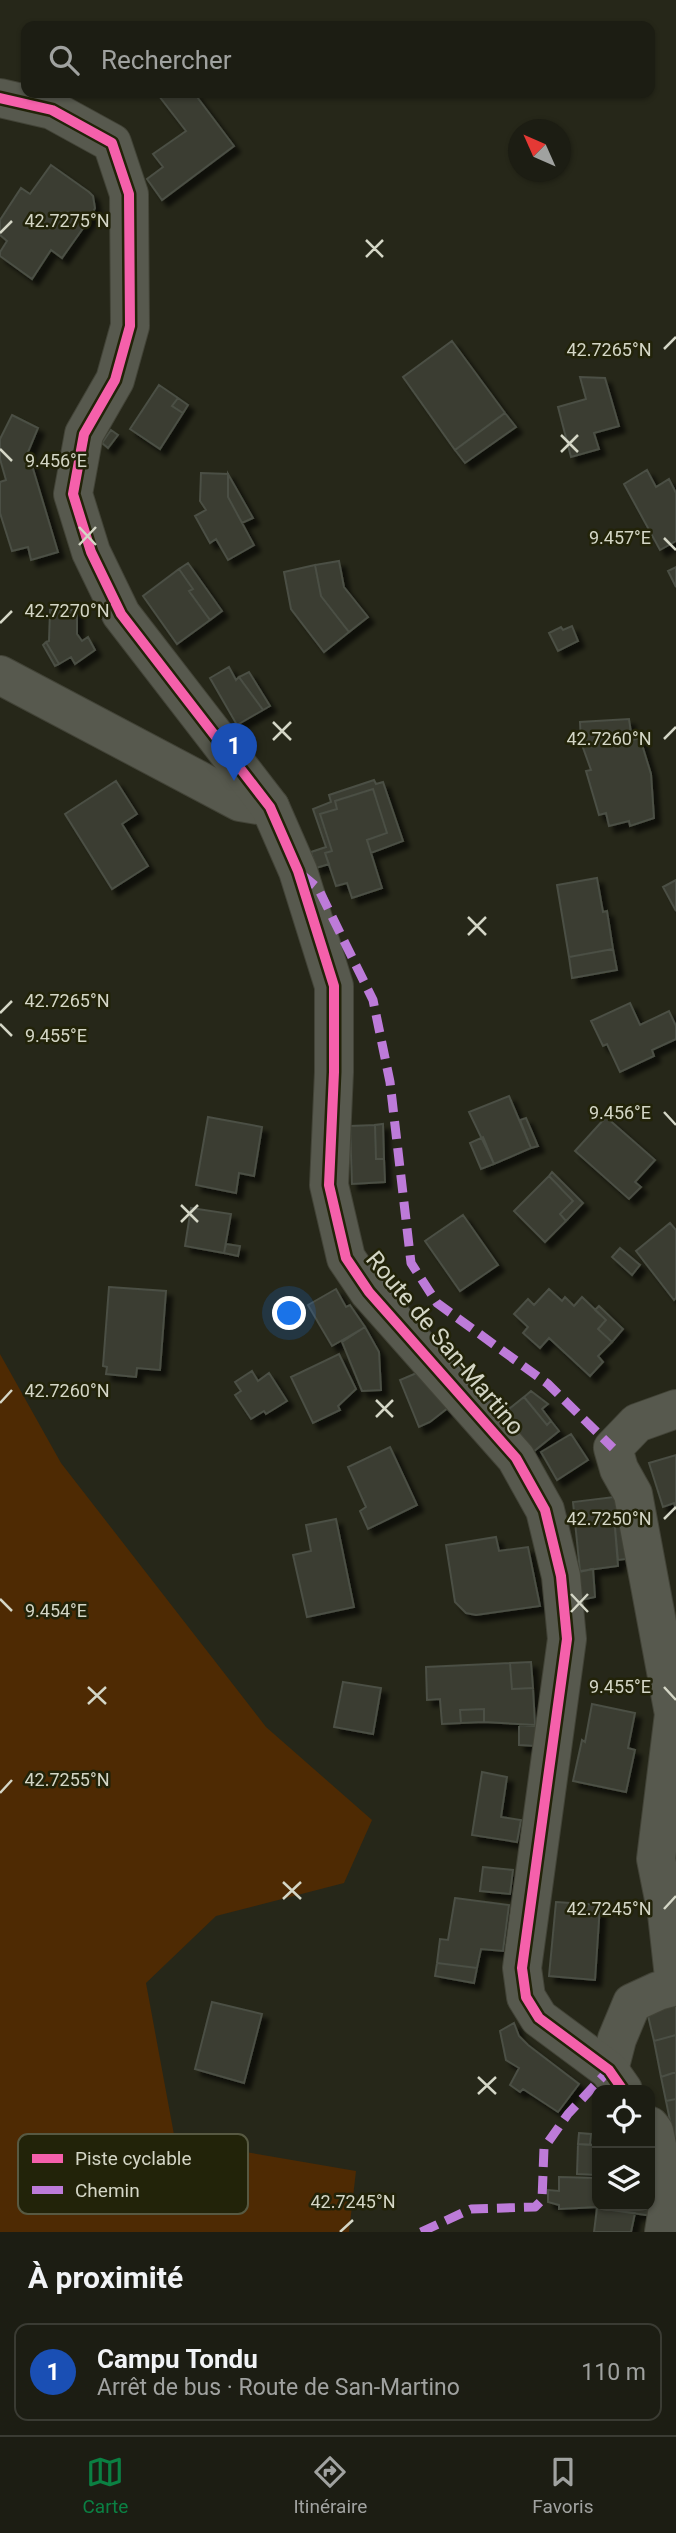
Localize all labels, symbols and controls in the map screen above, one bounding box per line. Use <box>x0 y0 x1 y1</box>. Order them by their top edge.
search box <box>21 21 655 98</box>
icon: search <box>45 41 83 79</box>
text: Rechercher <box>101 45 232 75</box>
north arrow <box>508 119 571 182</box>
text: 42.7275°N <box>24 210 110 231</box>
text: 42.7265°N <box>566 339 652 360</box>
text: 9.456°E <box>25 450 87 471</box>
text: 9.457°E <box>589 527 651 548</box>
text: 42.7270°N <box>24 600 110 621</box>
pin: 1 <box>211 723 257 781</box>
text: 42.7260°N <box>566 728 652 749</box>
text: 42.7265°N <box>24 990 110 1011</box>
text: 9.455°E <box>25 1025 87 1046</box>
text: 9.456°E <box>589 1102 651 1123</box>
street label: Route de San-Martino <box>360 1246 530 1440</box>
your location <box>272 1296 306 1330</box>
text: 42.7260°N <box>24 1380 110 1401</box>
text: 42.7250°N <box>566 1508 652 1529</box>
text: 9.454°E <box>25 1600 87 1621</box>
text: 9.455°E <box>589 1676 651 1697</box>
text: 42.7255°N <box>24 1769 110 1790</box>
text: 42.7245°N <box>566 1898 652 1919</box>
map controls <box>592 2085 655 2211</box>
button: locate <box>592 2085 655 2148</box>
legend <box>18 2134 248 2214</box>
text: Piste cyclable <box>75 2147 192 2170</box>
button: layers <box>592 2148 655 2211</box>
text: Chemin <box>75 2179 140 2202</box>
text: 42.7245°N <box>310 2191 396 2212</box>
text: À proximité <box>28 2260 183 2295</box>
text: Campu Tondu <box>97 2344 258 2374</box>
text: 1 <box>46 2359 60 2386</box>
text: 110 m <box>581 2359 646 2386</box>
text: Arrêt de bus · Route de San-Martino <box>97 2374 460 2401</box>
tab: Carte <box>83 2453 128 2518</box>
tab: Itinéraire <box>293 2453 367 2518</box>
tab: Favoris <box>532 2453 594 2518</box>

